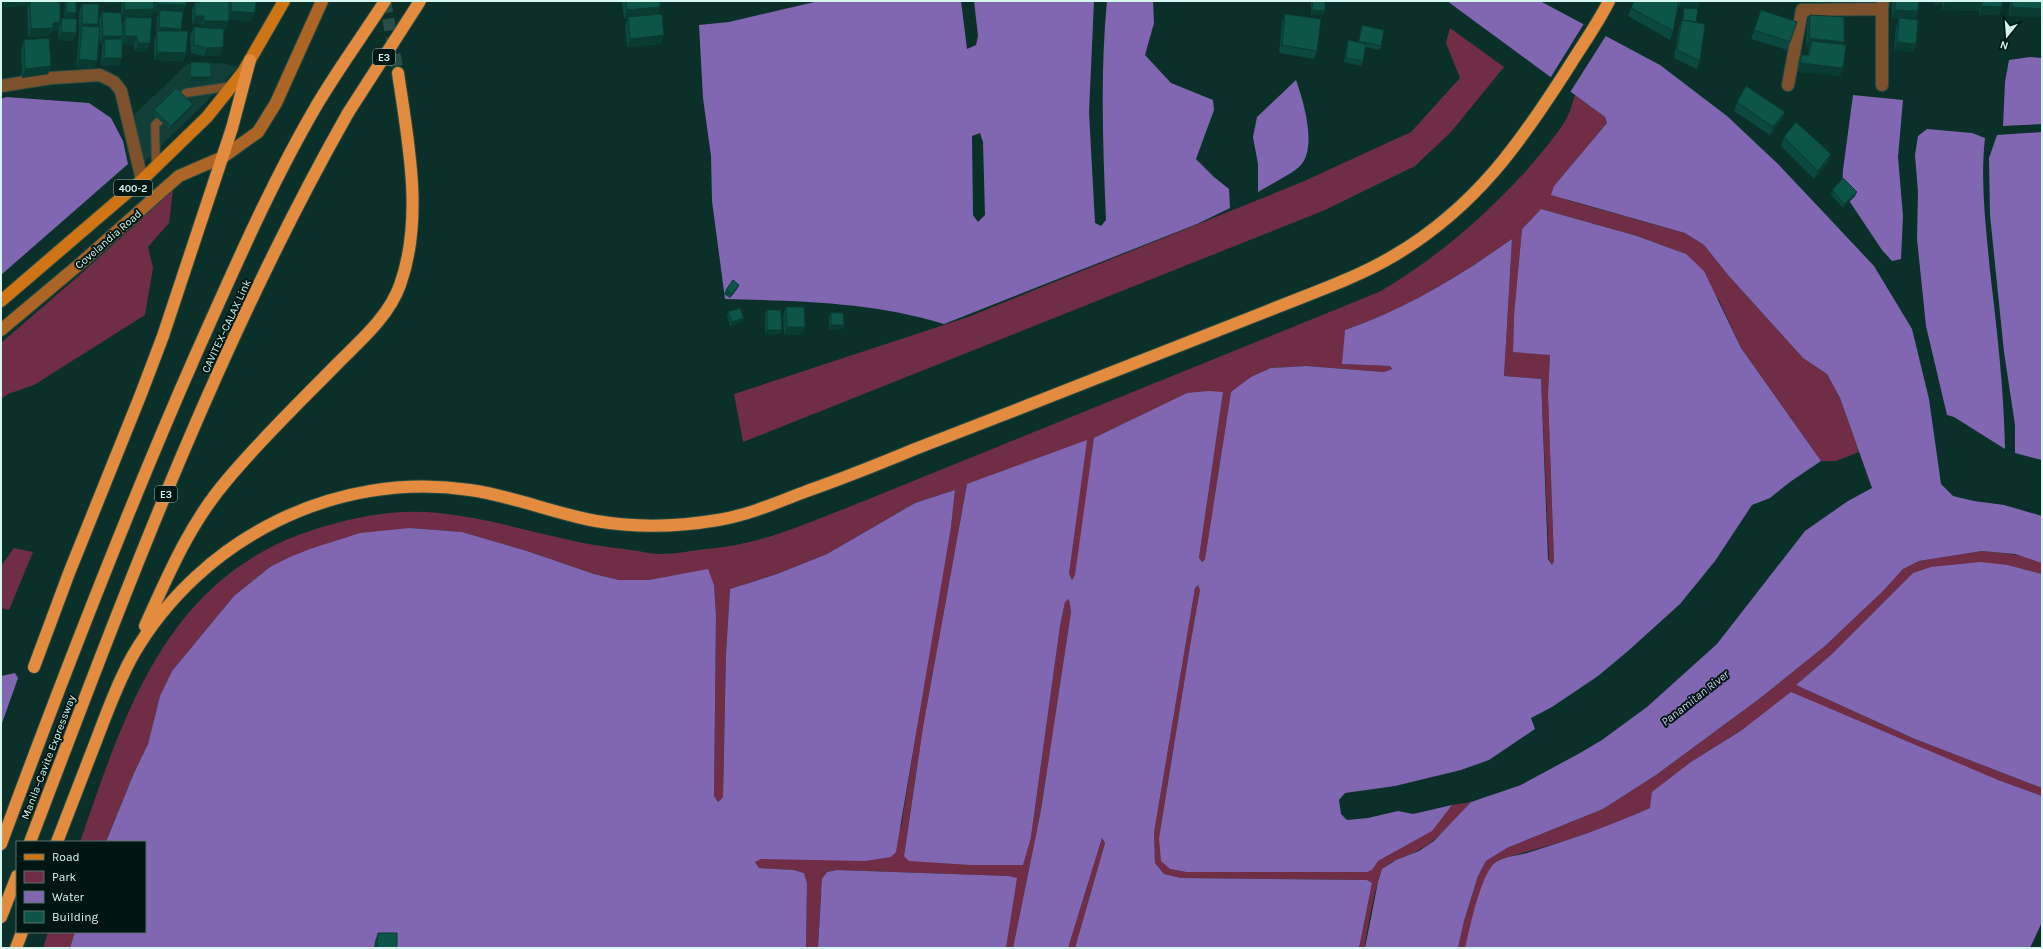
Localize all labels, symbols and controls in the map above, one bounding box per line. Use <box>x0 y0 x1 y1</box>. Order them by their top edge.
north arrow <box>1987 16 2027 56</box>
text: N <box>1999 38 2010 52</box>
road number: E3 <box>373 49 395 65</box>
road number: 400-2 <box>114 180 152 196</box>
street label: Covelandia Road <box>73 207 144 272</box>
street label: CAVITEX–CALAX Link <box>199 278 254 375</box>
road number: E3 <box>155 486 177 502</box>
water label: Panamitan River <box>1658 667 1732 729</box>
street label: Manila–Cavite Expressway <box>19 693 78 821</box>
legend <box>16 841 146 933</box>
text: Road <box>52 850 80 864</box>
text: Park <box>52 870 77 884</box>
text: Water <box>52 890 85 904</box>
text: Building <box>52 910 99 924</box>

